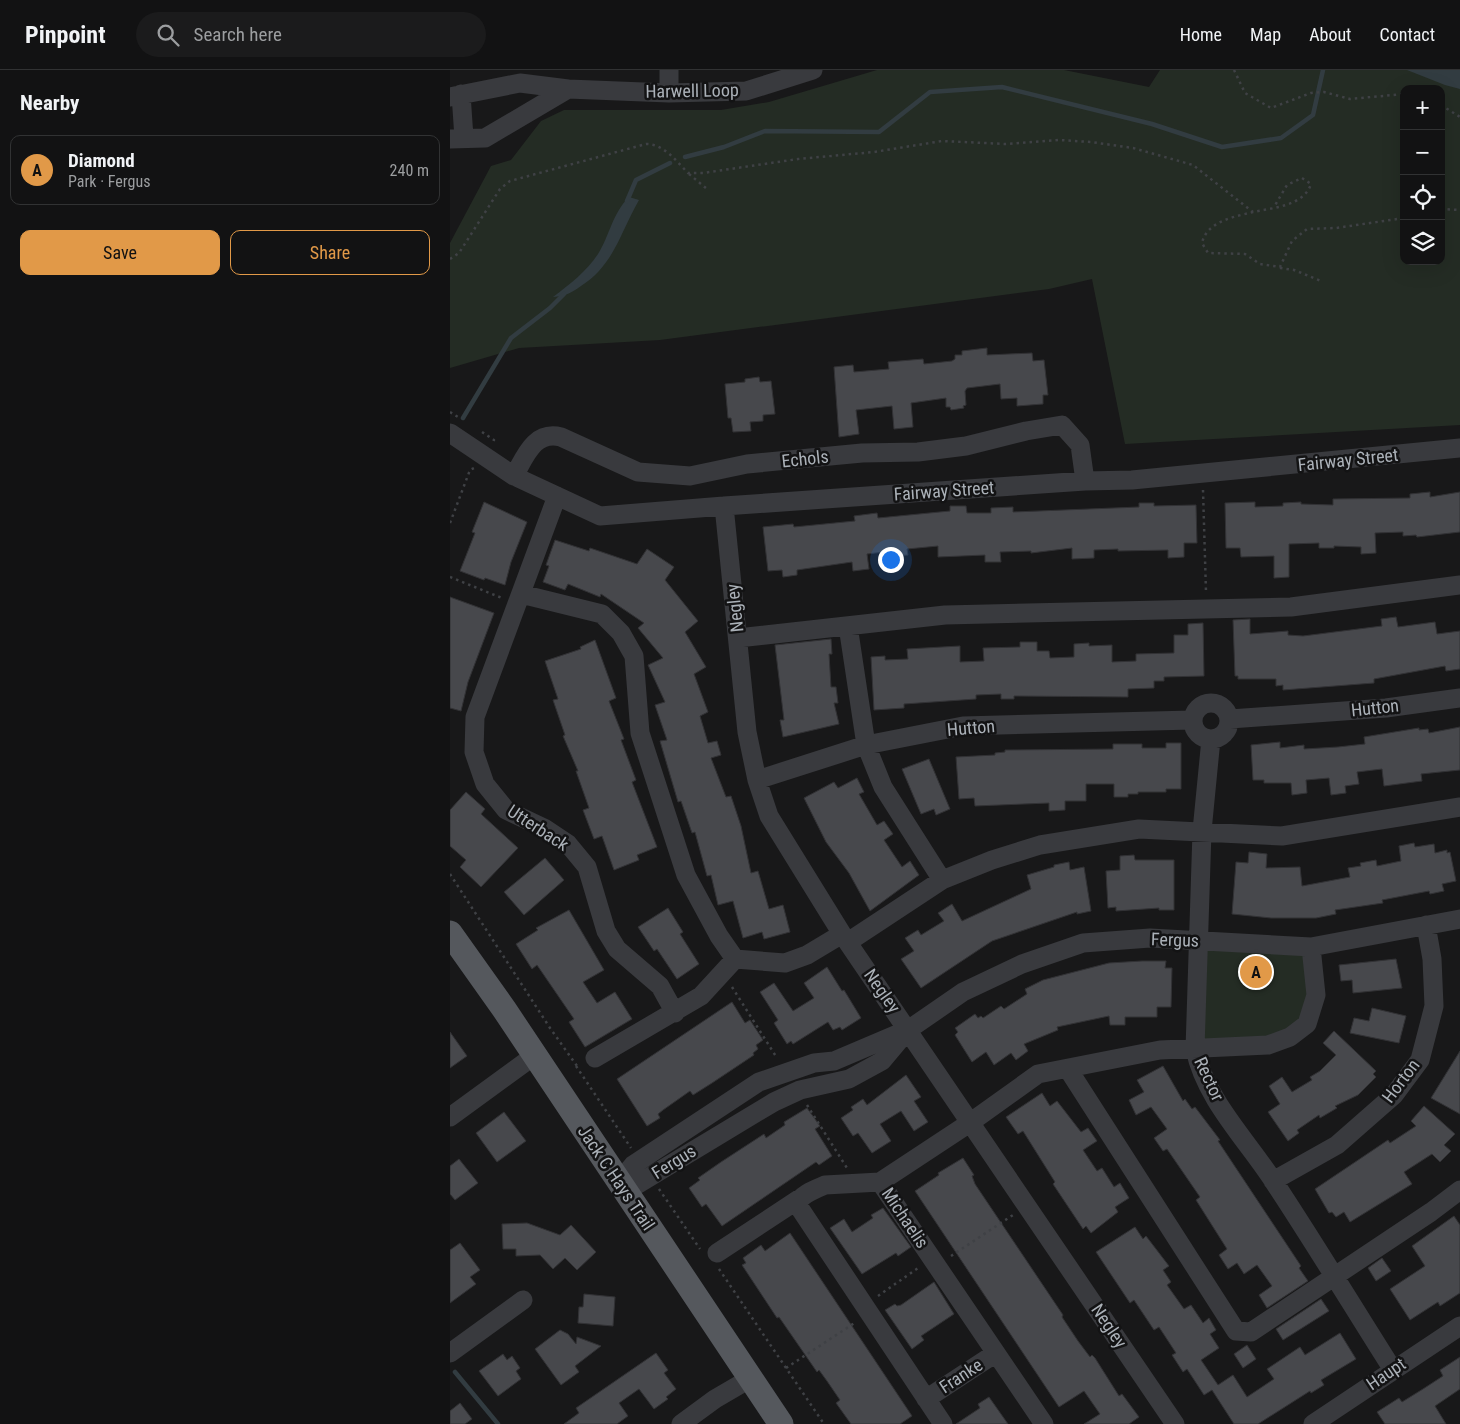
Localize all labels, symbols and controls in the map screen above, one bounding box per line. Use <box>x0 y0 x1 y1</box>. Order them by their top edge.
search box <box>136 12 486 57</box>
text: Pinpoint <box>25 21 106 49</box>
icon: search <box>154 21 182 49</box>
text: Search here <box>194 23 282 46</box>
text: Home <box>1180 24 1222 45</box>
text: Map <box>1250 24 1281 45</box>
text: About <box>1309 24 1351 45</box>
text: Contact <box>1379 24 1435 45</box>
street label: Harwell Loop <box>645 79 739 102</box>
map controls <box>1400 85 1445 265</box>
button: + <box>1400 85 1445 130</box>
text: Nearby <box>20 91 79 115</box>
button: − <box>1400 130 1445 175</box>
text: Diamond <box>68 149 135 172</box>
text: A <box>32 161 42 180</box>
text: 240 m <box>390 161 429 180</box>
text: Park · Fergus <box>68 172 150 191</box>
button: locate <box>1400 175 1445 220</box>
button: layers <box>1400 220 1445 265</box>
button: Save <box>20 230 220 275</box>
button: Share <box>230 230 430 275</box>
street label: Fairway Street <box>1297 444 1399 475</box>
street label: Echols <box>780 446 830 471</box>
street label: Fairway Street <box>893 477 995 504</box>
your location <box>878 547 904 573</box>
street label: Negley <box>721 582 747 633</box>
street label: Hutton <box>1350 695 1400 720</box>
street label: Hutton <box>946 715 996 740</box>
street label: Utterback <box>504 800 573 855</box>
street label: Fergus <box>1151 928 1199 951</box>
pin: A <box>1240 953 1272 991</box>
street label: Negley <box>860 965 905 1017</box>
street label: Rector <box>1190 1054 1229 1105</box>
street label: Horton <box>1377 1055 1424 1107</box>
street label: Jack C Hays Trail <box>574 1121 659 1234</box>
street label: Fergus <box>648 1140 700 1183</box>
street label: Michaelis <box>878 1184 933 1252</box>
street label: Negley <box>1087 1300 1132 1352</box>
street label: Haupt <box>1362 1353 1409 1394</box>
street label: Franke <box>935 1354 986 1397</box>

